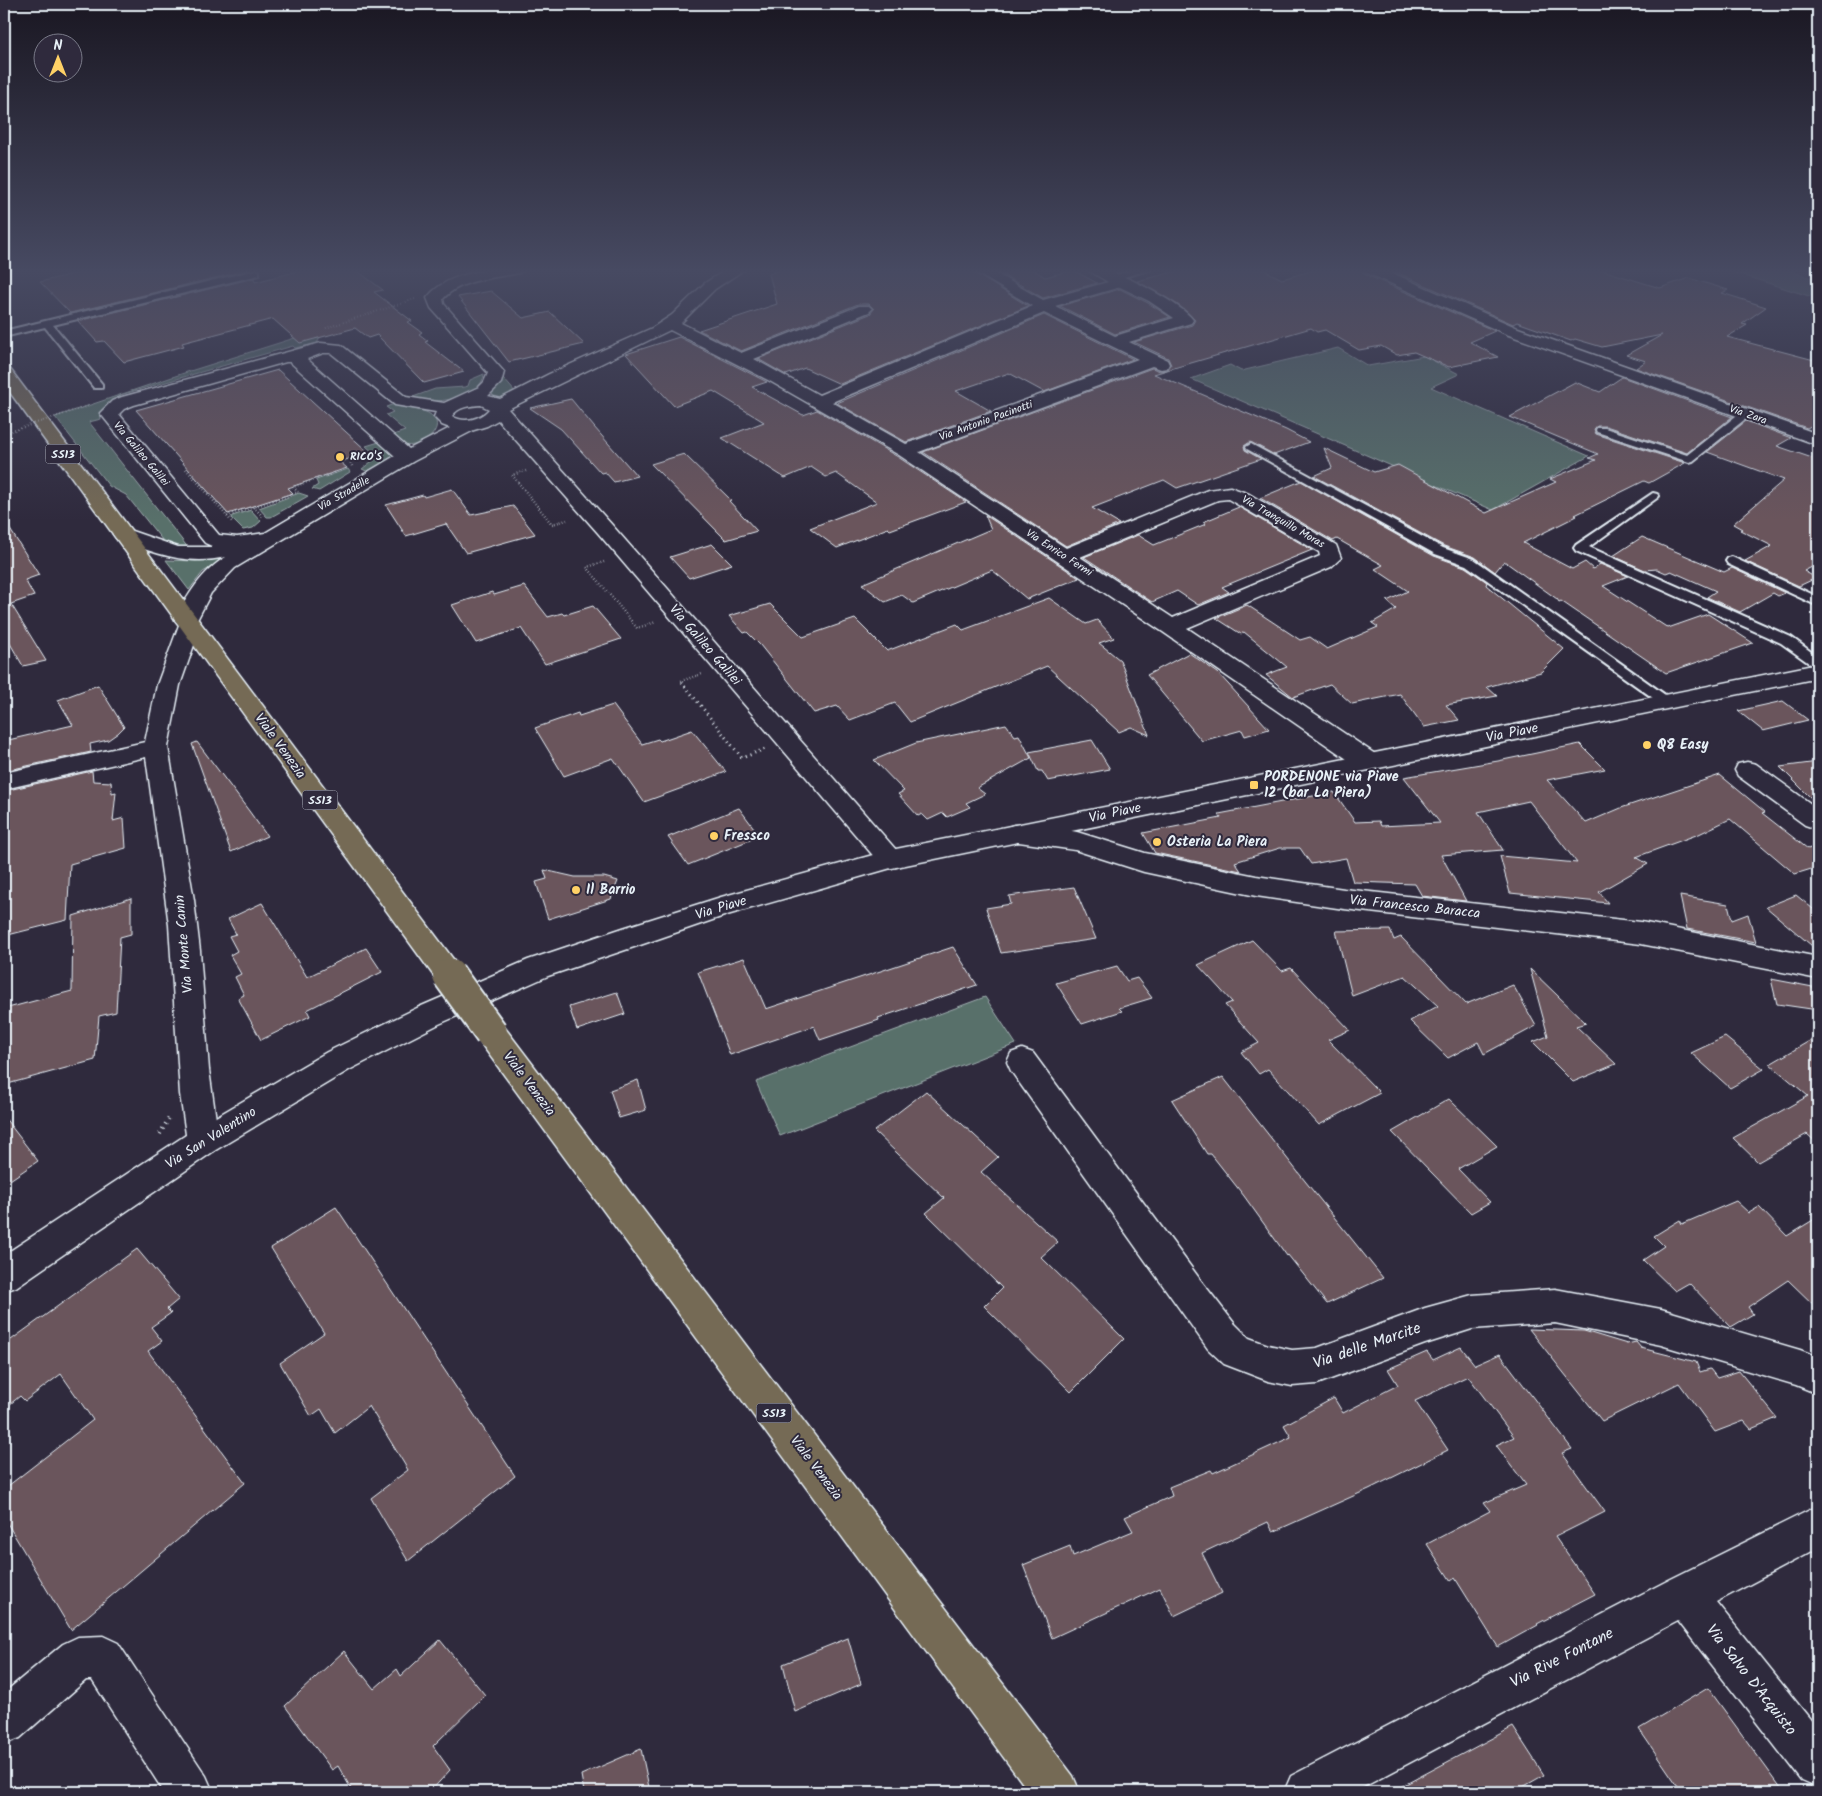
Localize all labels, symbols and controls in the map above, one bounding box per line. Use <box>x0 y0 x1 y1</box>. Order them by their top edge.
north arrow <box>32 32 82 82</box>
text: N <box>54 35 63 57</box>
street label: Via Antonio Pacinotti <box>937 396 1036 446</box>
street label: Via Zara <box>1727 400 1769 430</box>
street label: Via Galileo Galilei <box>108 418 174 491</box>
road number: SS13 <box>46 444 80 464</box>
place label: RICO'S <box>350 448 383 466</box>
marker: RICO'S <box>334 451 346 463</box>
street label: Via Stradelle <box>315 472 374 516</box>
street label: Via Tranquillo Moras <box>1238 491 1328 553</box>
street label: Via Enrico Fermi <box>1022 525 1096 582</box>
street label: Via Galileo Galilei <box>663 599 747 691</box>
street label: Viale Venezia <box>249 709 311 783</box>
street label: Via Piave <box>1484 717 1541 749</box>
place label: Q8 Easy <box>1657 734 1709 756</box>
marker: Q8 Easy <box>1641 739 1653 751</box>
place label: PORDENONE via Piave 12 (bar La Piera) <box>1264 766 1399 804</box>
marker: PORDENONE via Piave 12 (bar La Piera) <box>1248 779 1260 791</box>
road number: SS13 <box>302 790 338 810</box>
street label: Via Piave <box>1087 797 1144 829</box>
place label: Fressco <box>724 825 770 847</box>
marker: Fressco <box>708 830 720 842</box>
place label: Osteria La Piera <box>1167 831 1267 853</box>
marker: Osteria La Piera <box>1151 836 1163 848</box>
place label: Il Barrio <box>586 879 636 901</box>
marker: Il Barrio <box>570 884 582 896</box>
street label: Via Francesco Baracca <box>1349 889 1481 925</box>
street label: Via Piave <box>693 890 750 926</box>
street label: Via Monte Canin <box>169 894 199 994</box>
street label: Viale Venezia <box>497 1047 561 1121</box>
street label: Via San Valentino <box>161 1101 261 1175</box>
street label: Via delle Marcite <box>1310 1316 1424 1376</box>
road number: SS13 <box>756 1404 792 1422</box>
street label: Viale Venezia <box>784 1431 848 1505</box>
street label: Via Salvo D'Acquisto <box>1699 1619 1803 1741</box>
street label: Via Rive Fontane <box>1506 1621 1618 1695</box>

